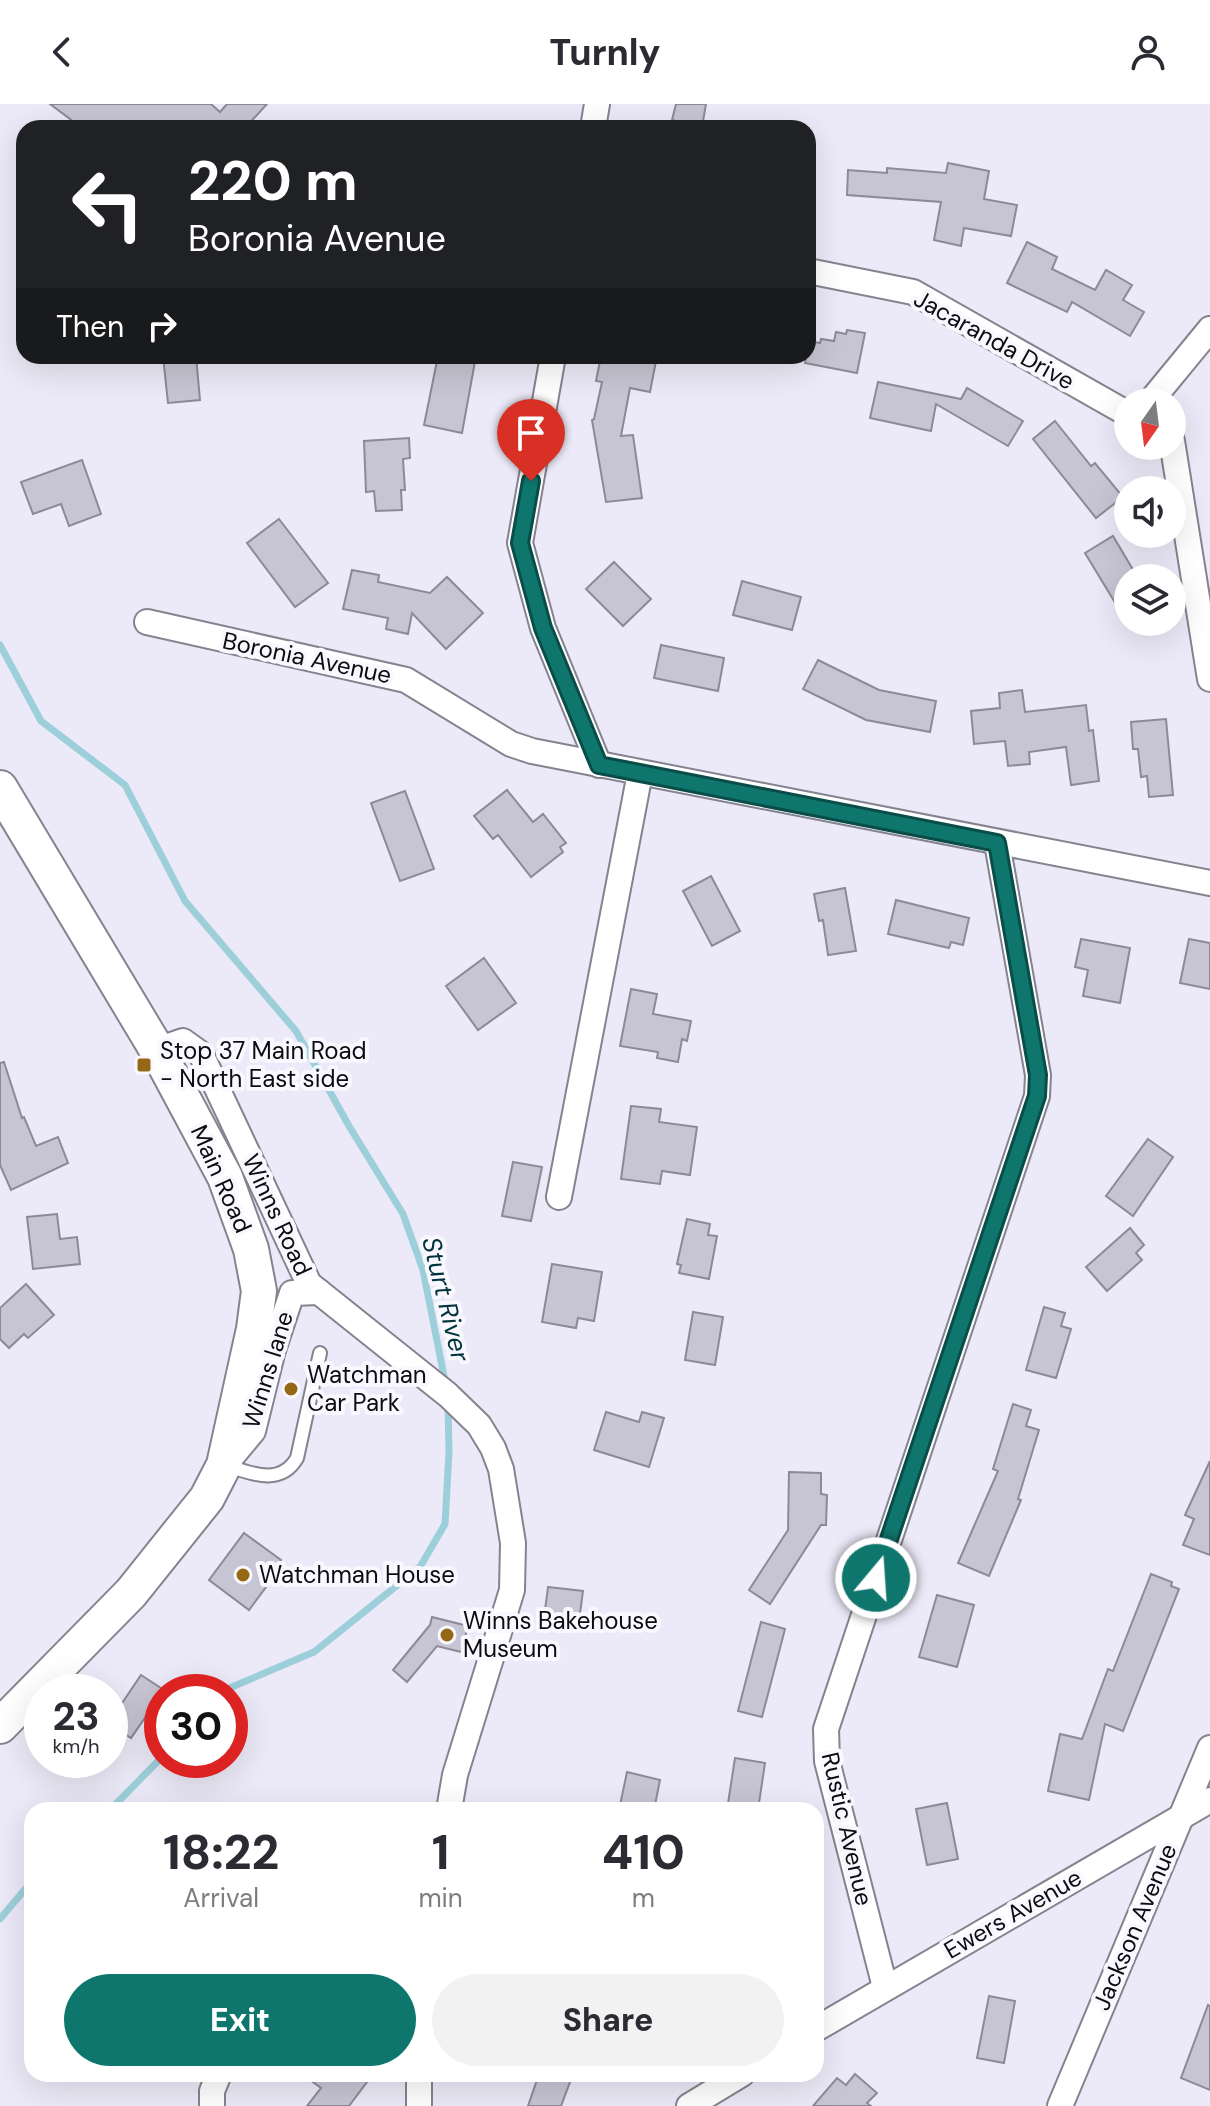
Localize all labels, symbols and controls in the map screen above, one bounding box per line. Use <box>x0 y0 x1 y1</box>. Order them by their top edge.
text: Turnly <box>549 29 661 76</box>
icon: back <box>40 30 84 74</box>
icon: person <box>1126 30 1170 74</box>
text: 220 m <box>188 144 358 217</box>
icon: left <box>56 152 160 256</box>
text: Boronia Avenue <box>188 215 446 262</box>
street label: Jacaranda Drive <box>908 283 1080 396</box>
icon: right <box>140 304 184 348</box>
text: Then <box>56 307 124 346</box>
north arrow <box>1114 388 1186 460</box>
map controls <box>1114 388 1186 636</box>
pin <box>497 399 565 481</box>
icon: arrive <box>509 411 553 455</box>
button: sound <box>1114 476 1186 548</box>
button: layers <box>1114 564 1186 636</box>
street label: Boronia Avenue <box>220 624 394 691</box>
place label: Stop 37 Main Road - North East side <box>160 1035 367 1094</box>
marker: Stop 37 Main Road - North East side <box>135 1056 153 1074</box>
street label: Main Road <box>184 1120 259 1238</box>
street label: Winns Road <box>236 1149 319 1281</box>
water label: Sturt River <box>414 1233 478 1366</box>
street label: Winns lane <box>235 1308 300 1432</box>
place label: Watchman Car Park <box>307 1359 427 1418</box>
marker: Watchman Car Park <box>282 1380 300 1398</box>
position arrow <box>834 1536 918 1620</box>
place label: Watchman House <box>259 1559 455 1590</box>
marker: Watchman House <box>234 1566 252 1584</box>
place label: Winns Bakehouse Museum <box>463 1605 658 1664</box>
marker: Winns Bakehouse Museum <box>438 1626 456 1644</box>
speed limit sign: 30 <box>144 1674 248 1778</box>
text: 23 <box>52 1690 100 1742</box>
text: km/h <box>52 1733 100 1759</box>
street label: Rustic Avenue <box>815 1749 880 1909</box>
text: 18:22 <box>163 1821 279 1884</box>
text: 1 <box>432 1821 449 1884</box>
text: 410 <box>602 1821 685 1884</box>
street label: Jackson Avenue <box>1085 1839 1184 2015</box>
street label: Ewers Avenue <box>938 1862 1087 1965</box>
text: Arrival <box>183 1881 259 1915</box>
text: min <box>418 1881 463 1915</box>
text: m <box>632 1881 655 1915</box>
button: Exit <box>64 1974 416 2066</box>
button: Share <box>432 1974 784 2066</box>

